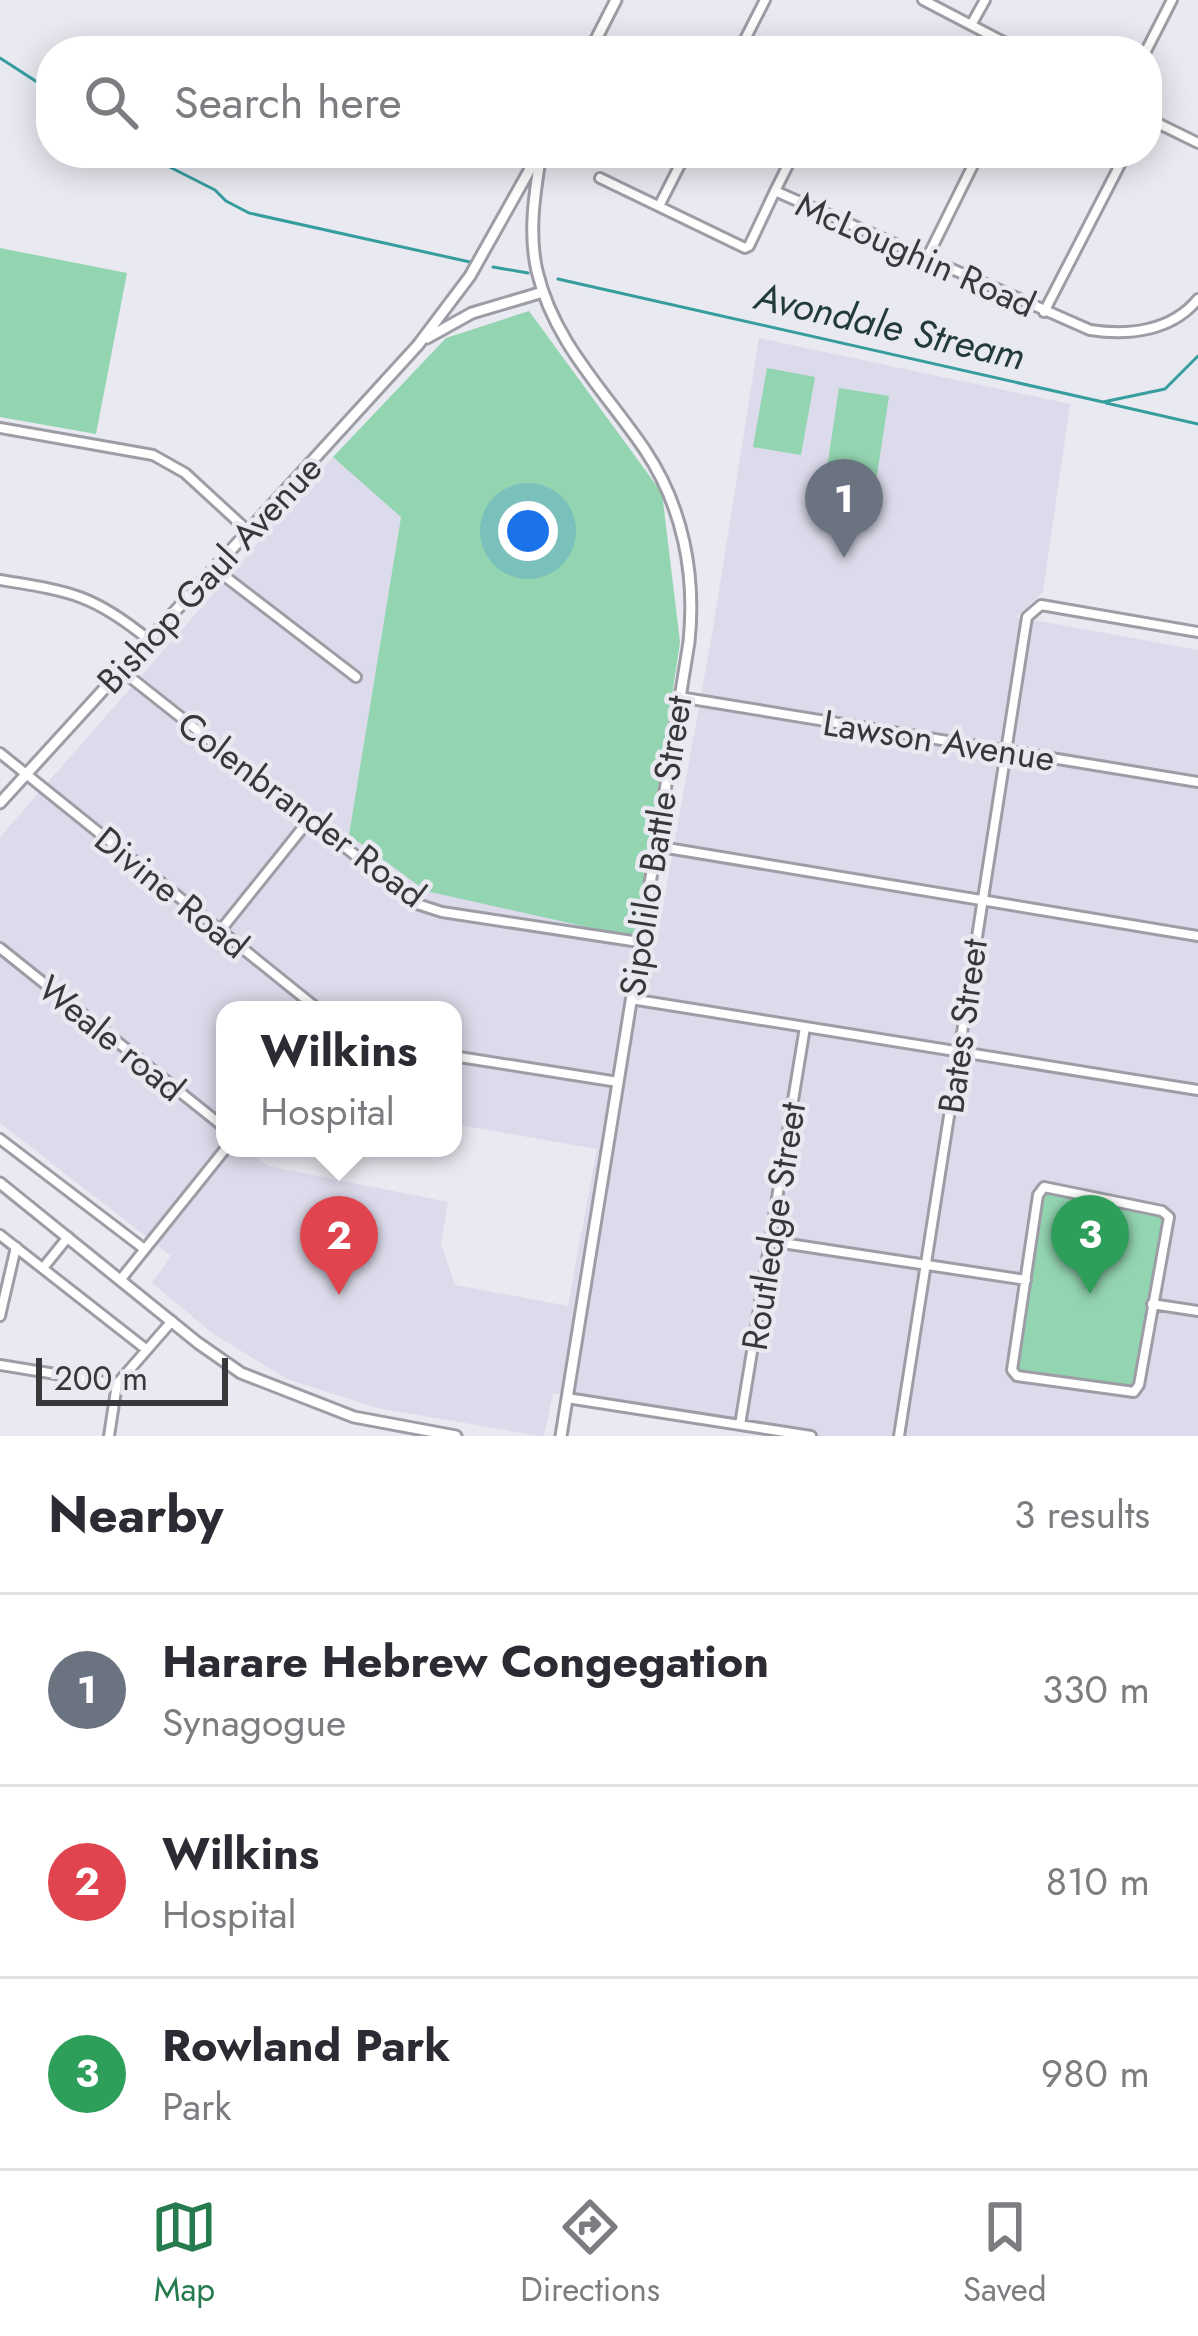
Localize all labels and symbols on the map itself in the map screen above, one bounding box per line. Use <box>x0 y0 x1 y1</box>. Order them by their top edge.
street label: McLoughin Road <box>788 178 1044 330</box>
water label: Avondale Stream <box>748 267 1031 385</box>
street label: Bishop Gaul Avenue <box>85 443 333 705</box>
pin: 1 <box>805 459 883 558</box>
your location <box>498 501 558 561</box>
street label: Sipolilo Battle Street <box>606 692 705 1000</box>
street label: Lawson Avenue <box>819 696 1059 784</box>
street label: Colenbrander Road <box>167 698 437 920</box>
street label: Divine Road <box>84 814 260 970</box>
street label: Bates Street <box>924 935 1000 1117</box>
street label: Weale road <box>27 963 197 1113</box>
street label: Routledge Street <box>728 1098 818 1354</box>
pin: 3 <box>1051 1195 1129 1294</box>
pin: 2 <box>300 1196 378 1295</box>
scale bar <box>36 1352 228 1405</box>

